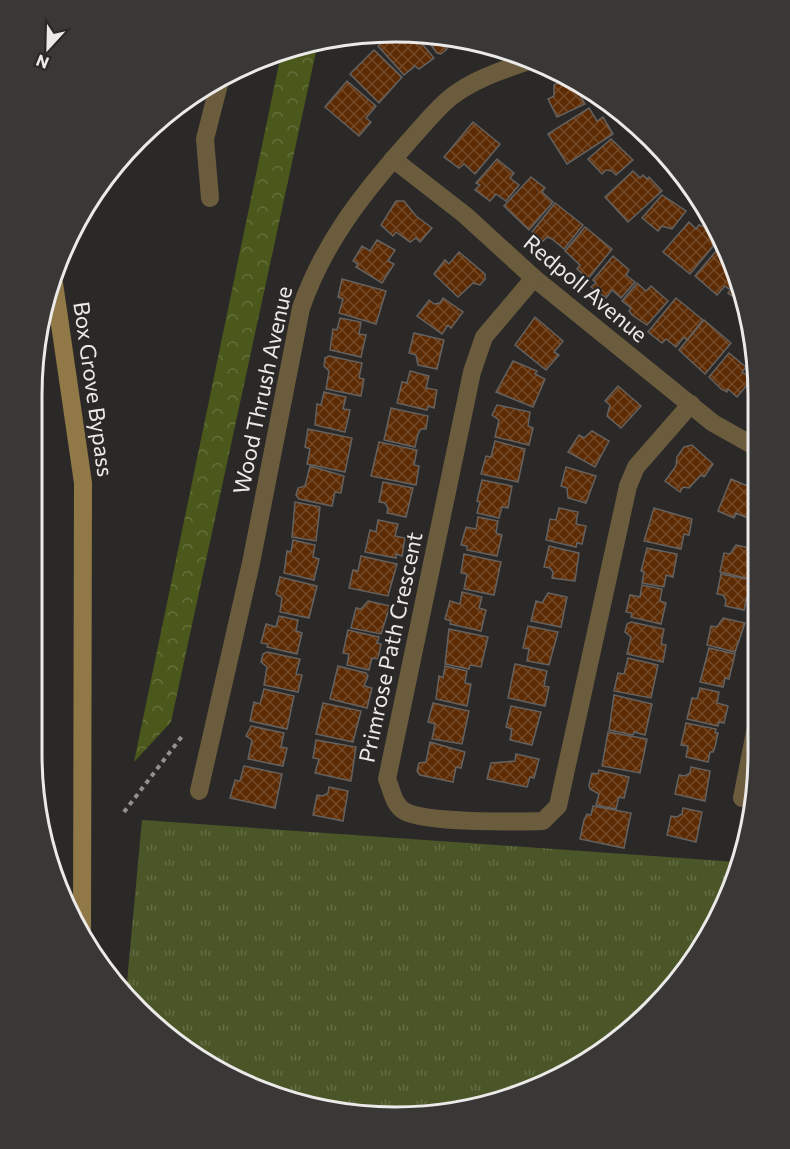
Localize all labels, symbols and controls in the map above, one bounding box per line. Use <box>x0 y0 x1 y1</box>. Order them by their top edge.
north arrow <box>18 18 78 78</box>
text: N <box>33 51 51 73</box>
street label: Redpoll Avenue <box>519 228 653 348</box>
street label: Wood Thrush Avenue <box>227 283 297 497</box>
street label: Box Grove Bypass <box>68 300 120 478</box>
street label: Primrose Path Crescent <box>352 529 428 765</box>

